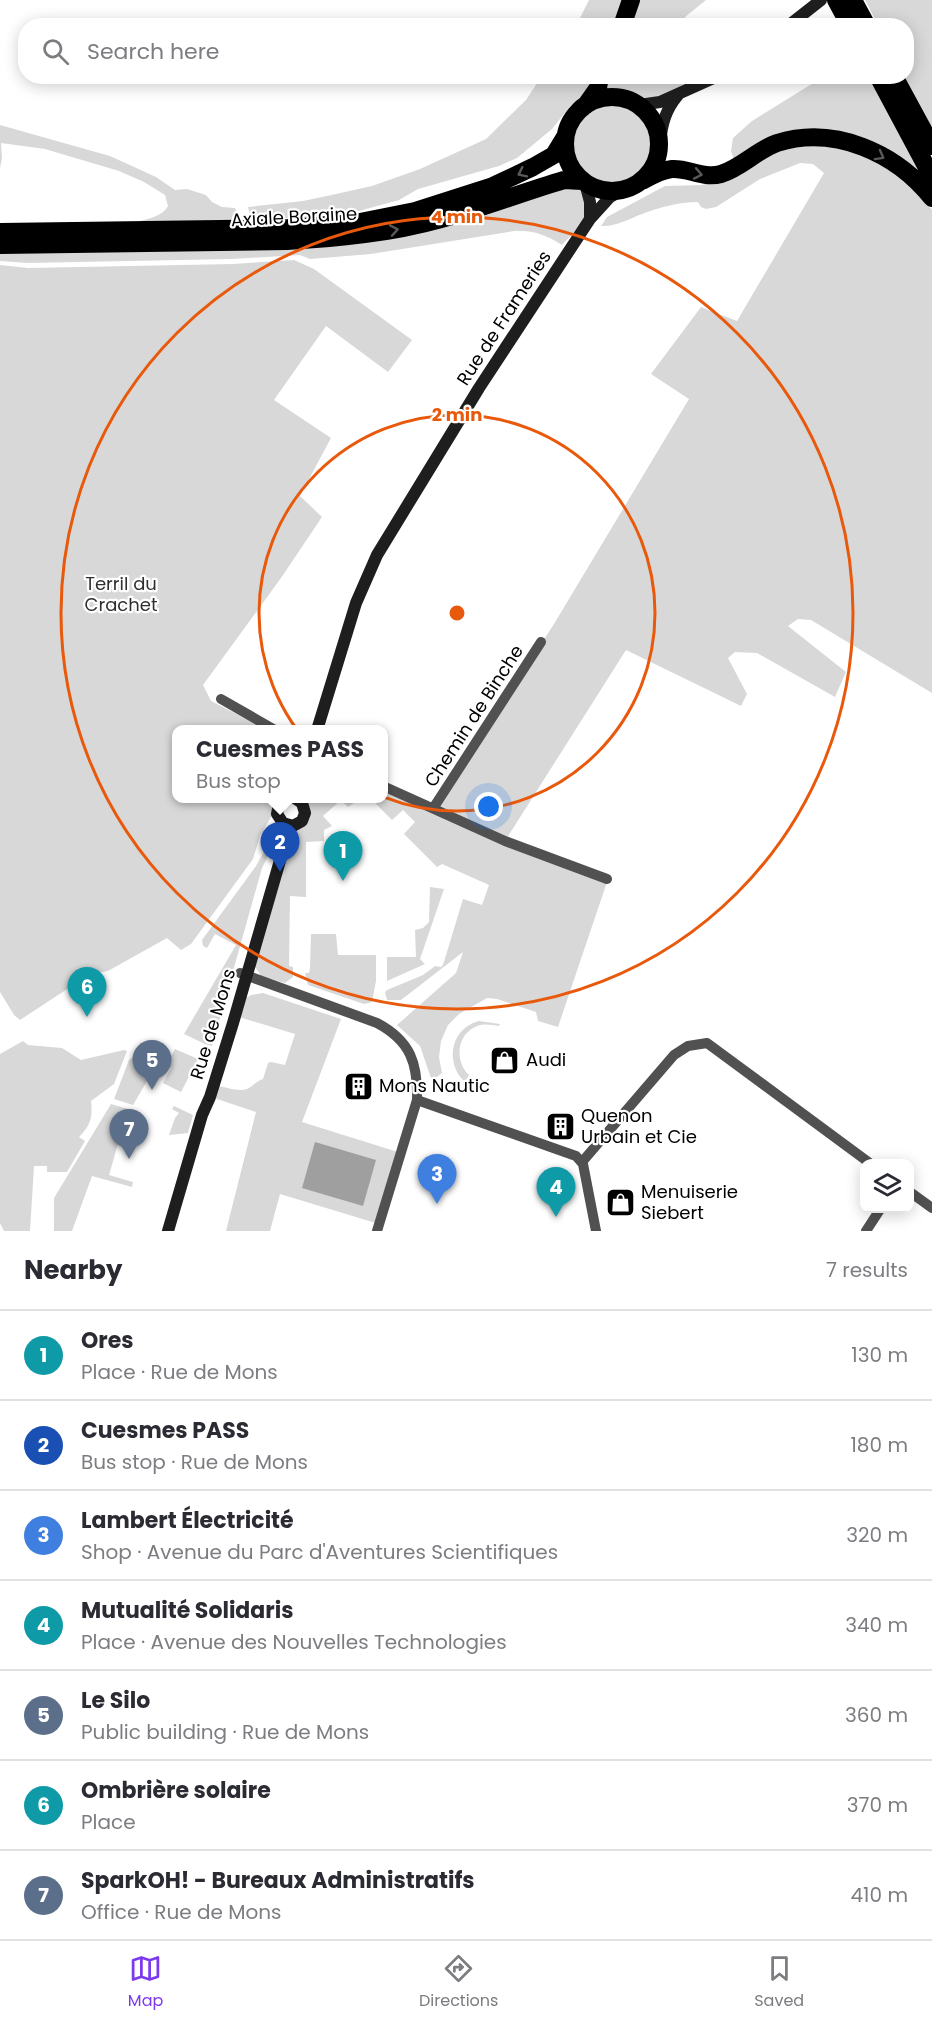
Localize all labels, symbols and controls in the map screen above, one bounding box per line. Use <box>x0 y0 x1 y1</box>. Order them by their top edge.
search box <box>18 18 914 84</box>
icon: search <box>39 35 72 68</box>
text: Search here <box>87 36 220 67</box>
one-way arrow <box>874 148 884 160</box>
one-way arrow <box>517 165 528 177</box>
one-way arrow <box>692 167 702 180</box>
street label: Axiale Boraine <box>230 201 358 232</box>
text: 4 min <box>431 204 483 229</box>
one-way arrow <box>389 224 398 236</box>
street label: Rue de Frameries <box>451 246 557 390</box>
text: 2 min <box>432 402 482 427</box>
park label: Terril du Crachet <box>85 571 157 617</box>
centre of rings <box>447 603 467 623</box>
street label: Chemin de Binche <box>418 640 529 792</box>
popup <box>172 725 388 803</box>
text: Cuesmes PASS <box>196 734 364 765</box>
text: Bus stop <box>196 767 281 795</box>
your location <box>474 792 503 821</box>
pin: 2 <box>260 822 300 872</box>
pin: 1 <box>324 832 362 881</box>
street label: Rue de Mons <box>184 965 241 1082</box>
pin: 6 <box>68 968 106 1017</box>
pin: 5 <box>132 1040 172 1090</box>
shop icon: Audi <box>489 1044 521 1076</box>
place label: Audi <box>526 1047 566 1072</box>
building icon: Mons Nautic <box>342 1070 374 1102</box>
place label: Mons Nautic <box>379 1073 490 1098</box>
place label: Quenon Urbain et Cie <box>581 1103 697 1149</box>
pin: 7 <box>110 1110 148 1159</box>
building icon: Quenon Urbain et Cie <box>544 1110 576 1142</box>
pin: 3 <box>418 1154 456 1204</box>
map controls <box>860 1159 914 1213</box>
button: layers <box>860 1159 914 1213</box>
pin: 4 <box>536 1168 576 1217</box>
place label: Menuiserie Siebert <box>641 1179 738 1225</box>
shop icon: Menuiserie Siebert <box>604 1186 636 1218</box>
text: Nearby <box>24 1252 122 1288</box>
text: 7 results <box>826 1256 908 1284</box>
text: Ores <box>81 1325 134 1356</box>
text: 1 <box>40 1341 47 1369</box>
text: 130 m <box>851 1341 908 1369</box>
text: Place · Rue de Mons <box>81 1358 278 1386</box>
text: Cuesmes PASS <box>81 1415 249 1446</box>
text: 2 <box>38 1431 49 1459</box>
text: 180 m <box>850 1431 908 1459</box>
text: Bus stop · Rue de Mons <box>81 1448 308 1476</box>
text: Lambert Électricité <box>81 1505 294 1536</box>
text: 3 <box>37 1521 50 1549</box>
text: 320 m <box>846 1521 908 1549</box>
text: Shop · Avenue du Parc d'Aventures Scientifiques <box>81 1538 558 1566</box>
text: Mutualité Solidaris <box>81 1595 293 1626</box>
text: 4 <box>37 1611 50 1639</box>
text: 340 m <box>845 1611 908 1639</box>
text: Place · Avenue des Nouvelles Technologies <box>81 1628 507 1656</box>
text: Le Silo <box>81 1685 150 1716</box>
text: 5 <box>37 1701 50 1729</box>
text: 360 m <box>845 1701 908 1729</box>
text: Public building · Rue de Mons <box>81 1718 369 1746</box>
text: Ombrière solaire <box>81 1775 271 1806</box>
text: 6 <box>37 1791 50 1819</box>
text: 370 m <box>847 1791 908 1819</box>
text: Place <box>81 1808 136 1836</box>
text: SparkOH! - Bureaux Administratifs <box>81 1865 475 1896</box>
text: 7 <box>38 1881 49 1909</box>
text: 410 m <box>851 1881 908 1909</box>
text: Office · Rue de Mons <box>81 1898 281 1926</box>
tab: Map <box>128 1952 163 2013</box>
tab: Directions <box>419 1952 498 2013</box>
tab: Saved <box>754 1952 804 2013</box>

